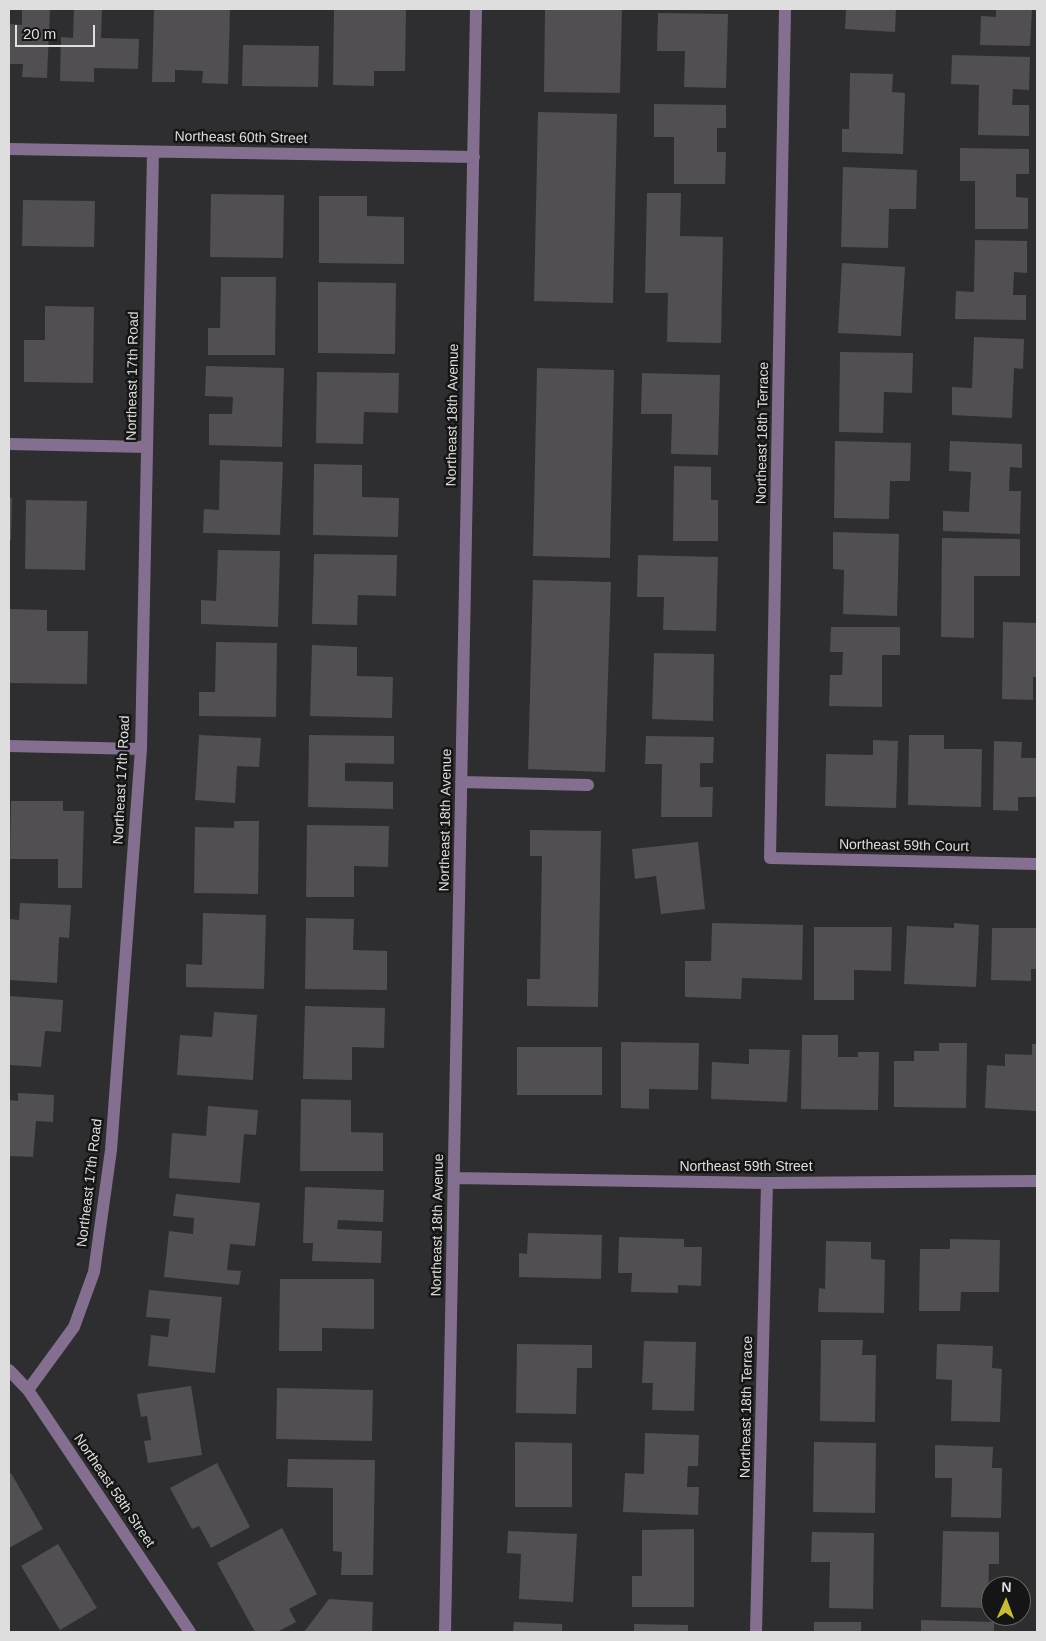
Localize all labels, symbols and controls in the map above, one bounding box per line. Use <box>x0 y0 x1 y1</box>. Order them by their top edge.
scale bar <box>18 15 98 47</box>
text: 20 m <box>23 25 56 42</box>
street label: Northeast 60th Street <box>174 128 308 148</box>
street label: Northeast 17th Road <box>123 311 143 441</box>
street label: Northeast 18th Avenue <box>443 343 463 487</box>
street label: Northeast 18th Terrace <box>753 362 773 504</box>
street label: Northeast 17th Road <box>110 715 134 845</box>
street label: Northeast 18th Avenue <box>436 748 456 892</box>
street label: Northeast 59th Court <box>839 836 969 856</box>
street label: Northeast 17th Road <box>74 1118 106 1248</box>
street label: Northeast 18th Avenue <box>428 1153 448 1297</box>
street label: Northeast 59th Street <box>679 1159 813 1175</box>
street label: Northeast 18th Terrace <box>737 1336 757 1478</box>
street label: Northeast 58th Street <box>70 1431 158 1551</box>
north arrow <box>981 1576 1031 1626</box>
text: N <box>1001 1579 1012 1595</box>

